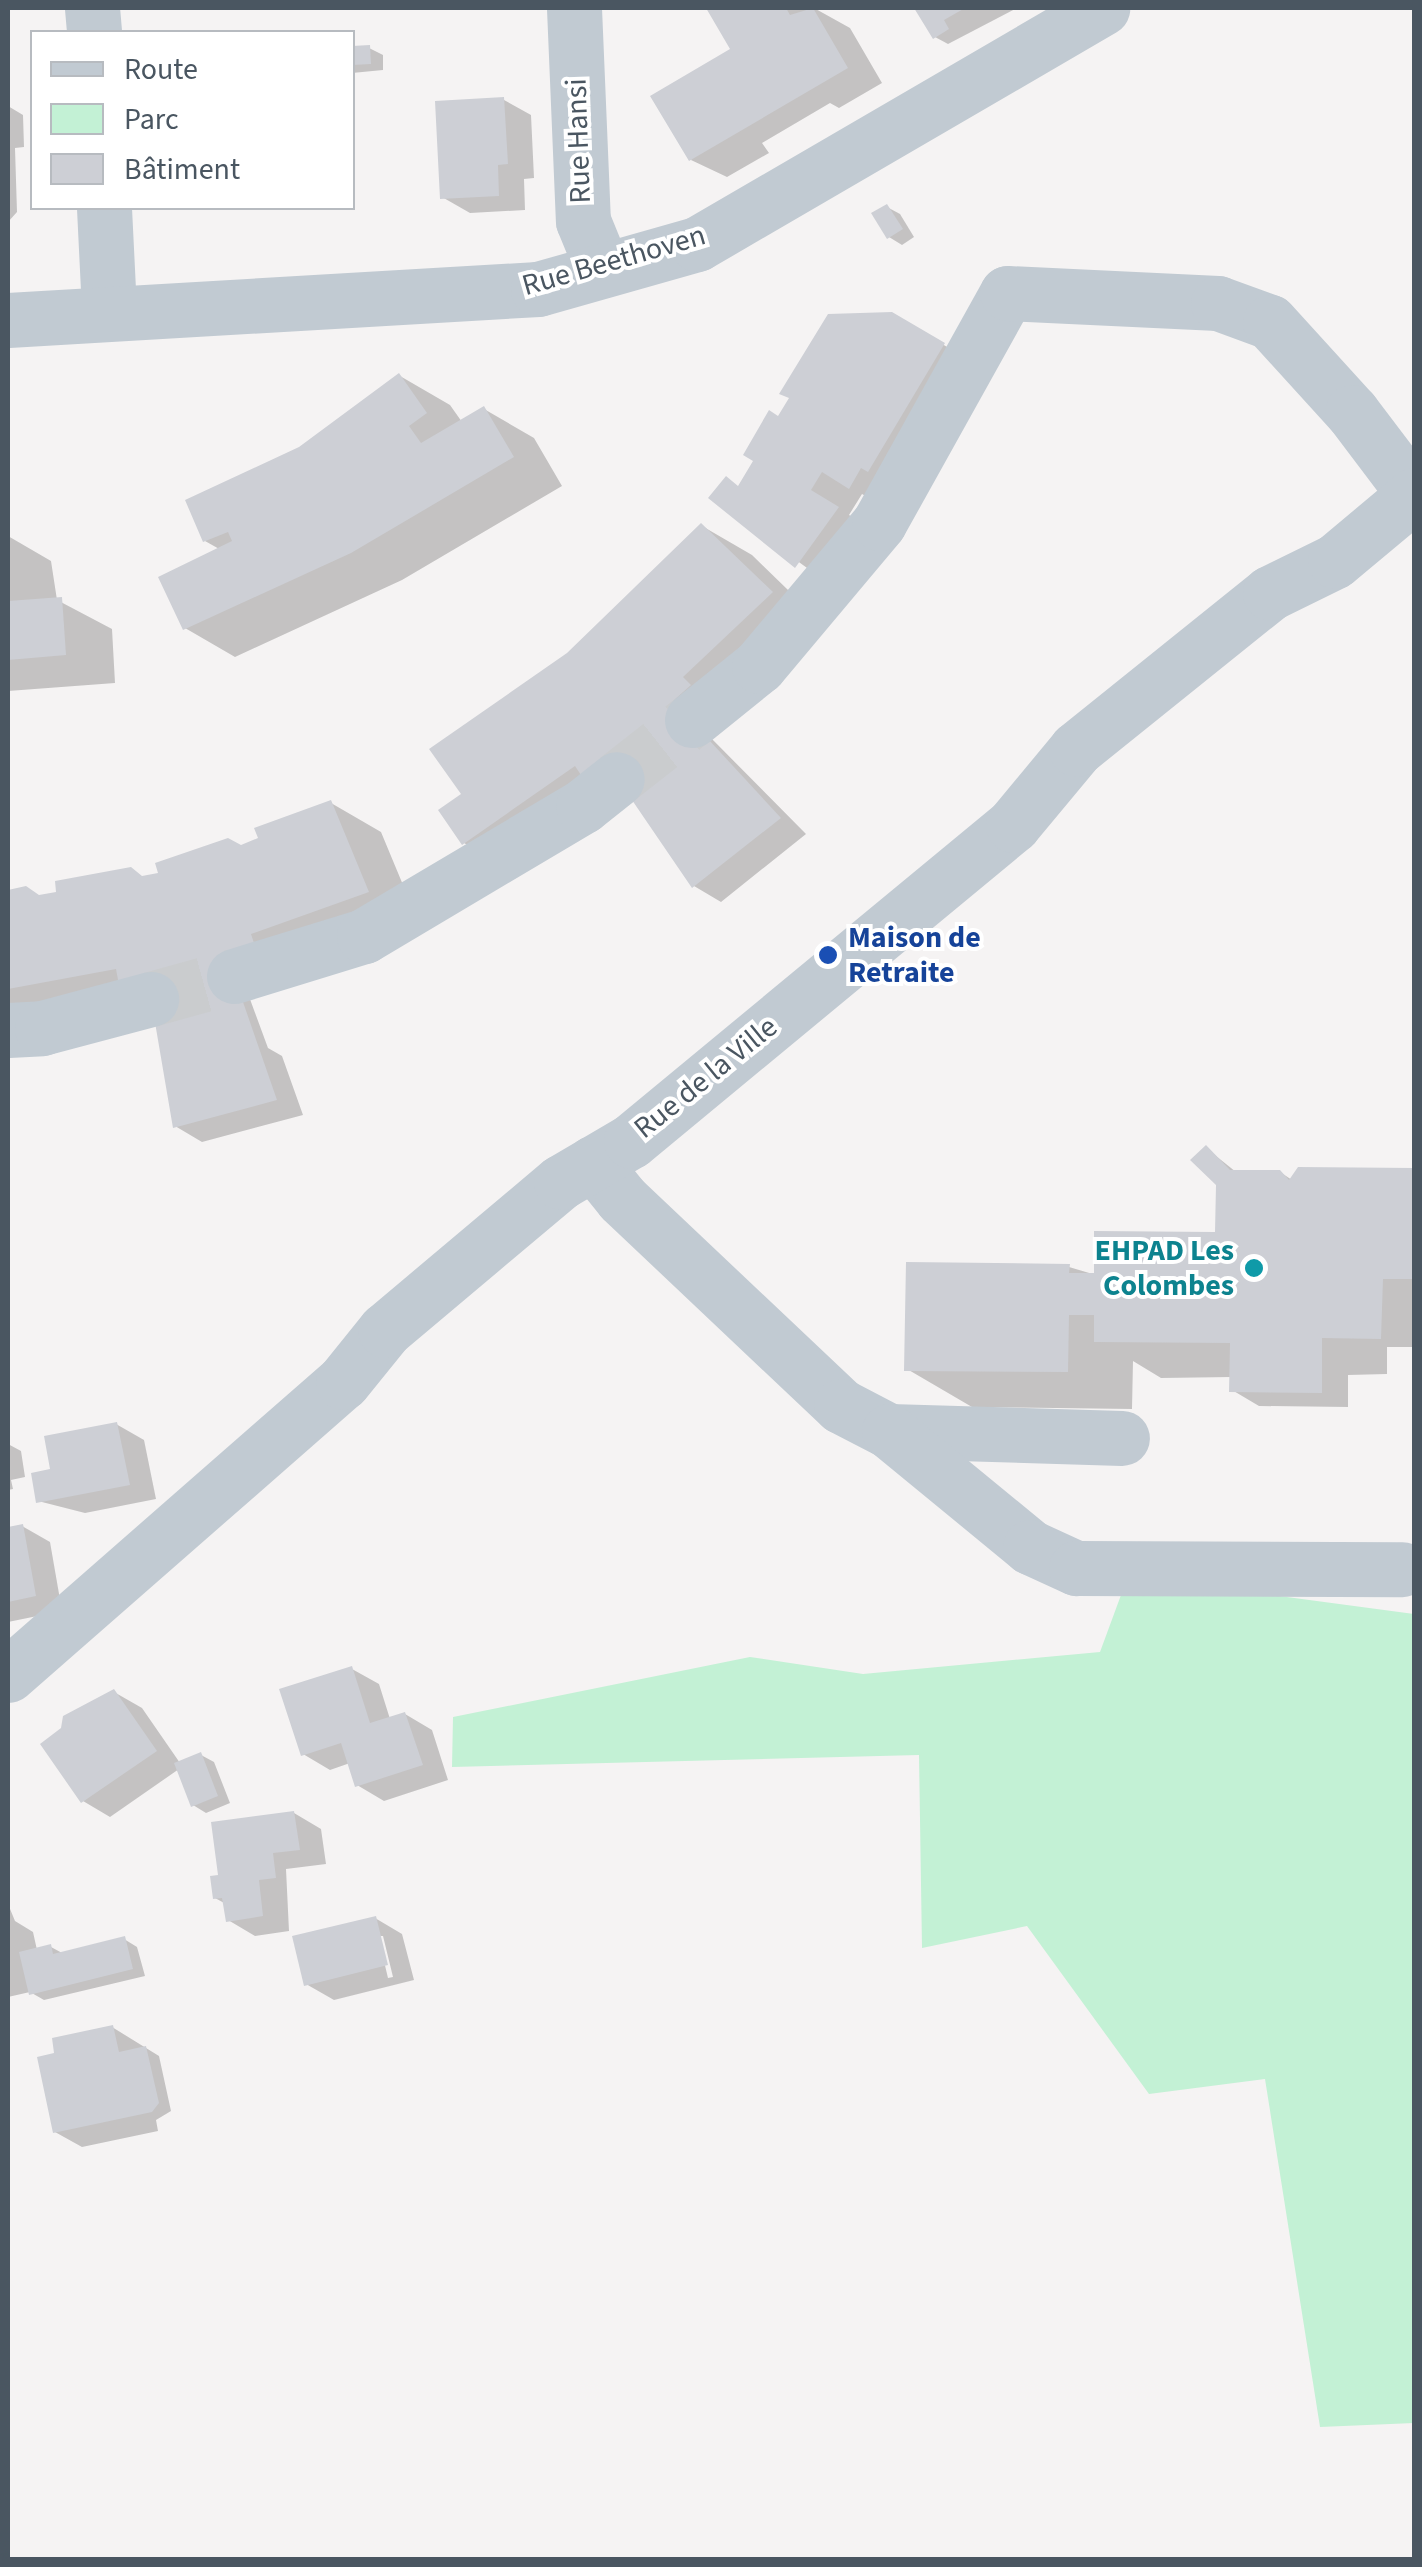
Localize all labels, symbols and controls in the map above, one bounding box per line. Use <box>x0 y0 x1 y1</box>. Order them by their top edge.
legend <box>30 30 355 210</box>
text: Route <box>124 48 198 91</box>
street label: Rue Hansi <box>559 78 599 204</box>
text: Parc <box>124 98 179 141</box>
text: Bâtiment <box>124 148 240 191</box>
street label: Rue Beethoven <box>518 218 710 304</box>
place label: Maison de Retraite <box>848 920 981 990</box>
marker: Maison de Retraite <box>817 944 839 966</box>
street label: Rue de la Ville <box>627 1009 785 1147</box>
place label: EHPAD Les Colombes <box>1095 1233 1234 1304</box>
marker: EHPAD Les Colombes <box>1243 1257 1265 1279</box>

